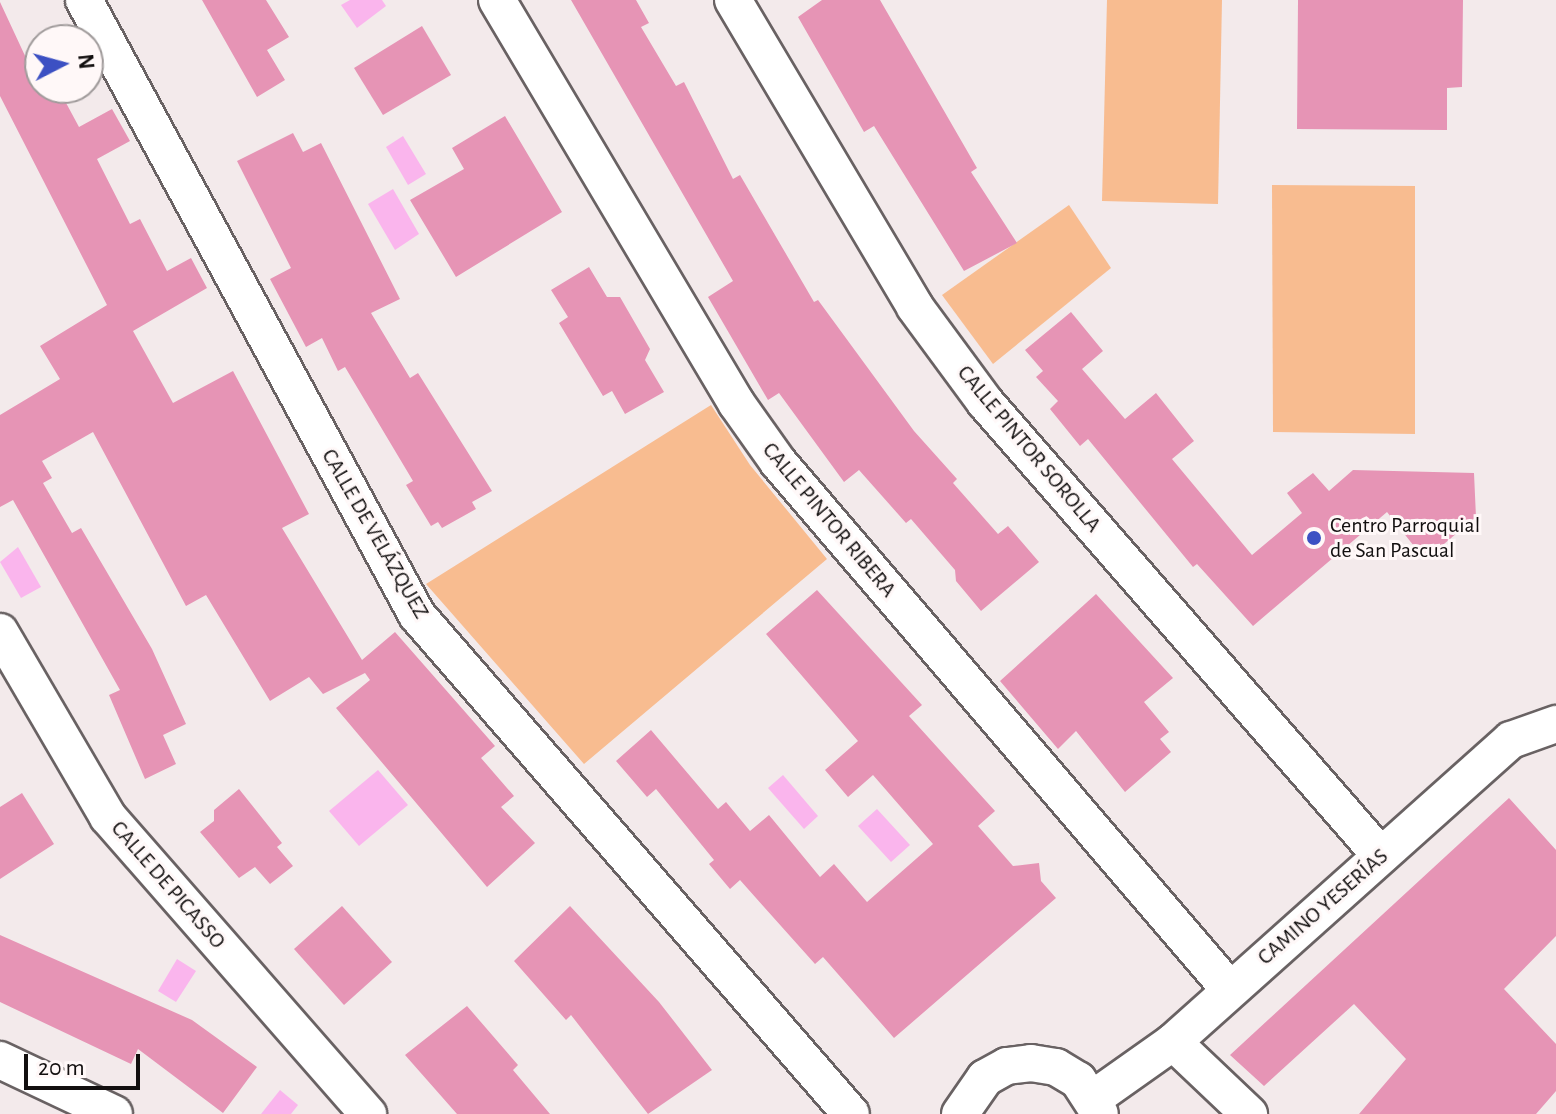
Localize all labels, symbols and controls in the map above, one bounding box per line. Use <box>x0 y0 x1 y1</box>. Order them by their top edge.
north arrow <box>24 24 104 104</box>
text: N <box>74 53 98 70</box>
street label: CALLE PINTOR SOROLLA <box>951 360 1107 538</box>
street label: CALLE PINTOR RIBERA <box>757 437 901 603</box>
street label: CALLE DE VELÁZQUEZ <box>316 444 434 624</box>
place label: Centro Parroquial de San Pascual <box>1330 512 1480 564</box>
marker: Centro Parroquial de San Pascual <box>1305 529 1323 547</box>
street label: CALLE DE PICASSO <box>105 816 231 954</box>
street label: CAMINO YESERÍAS <box>1252 843 1394 971</box>
scale bar <box>28 1038 144 1088</box>
text: 20 m <box>38 1056 85 1080</box>

